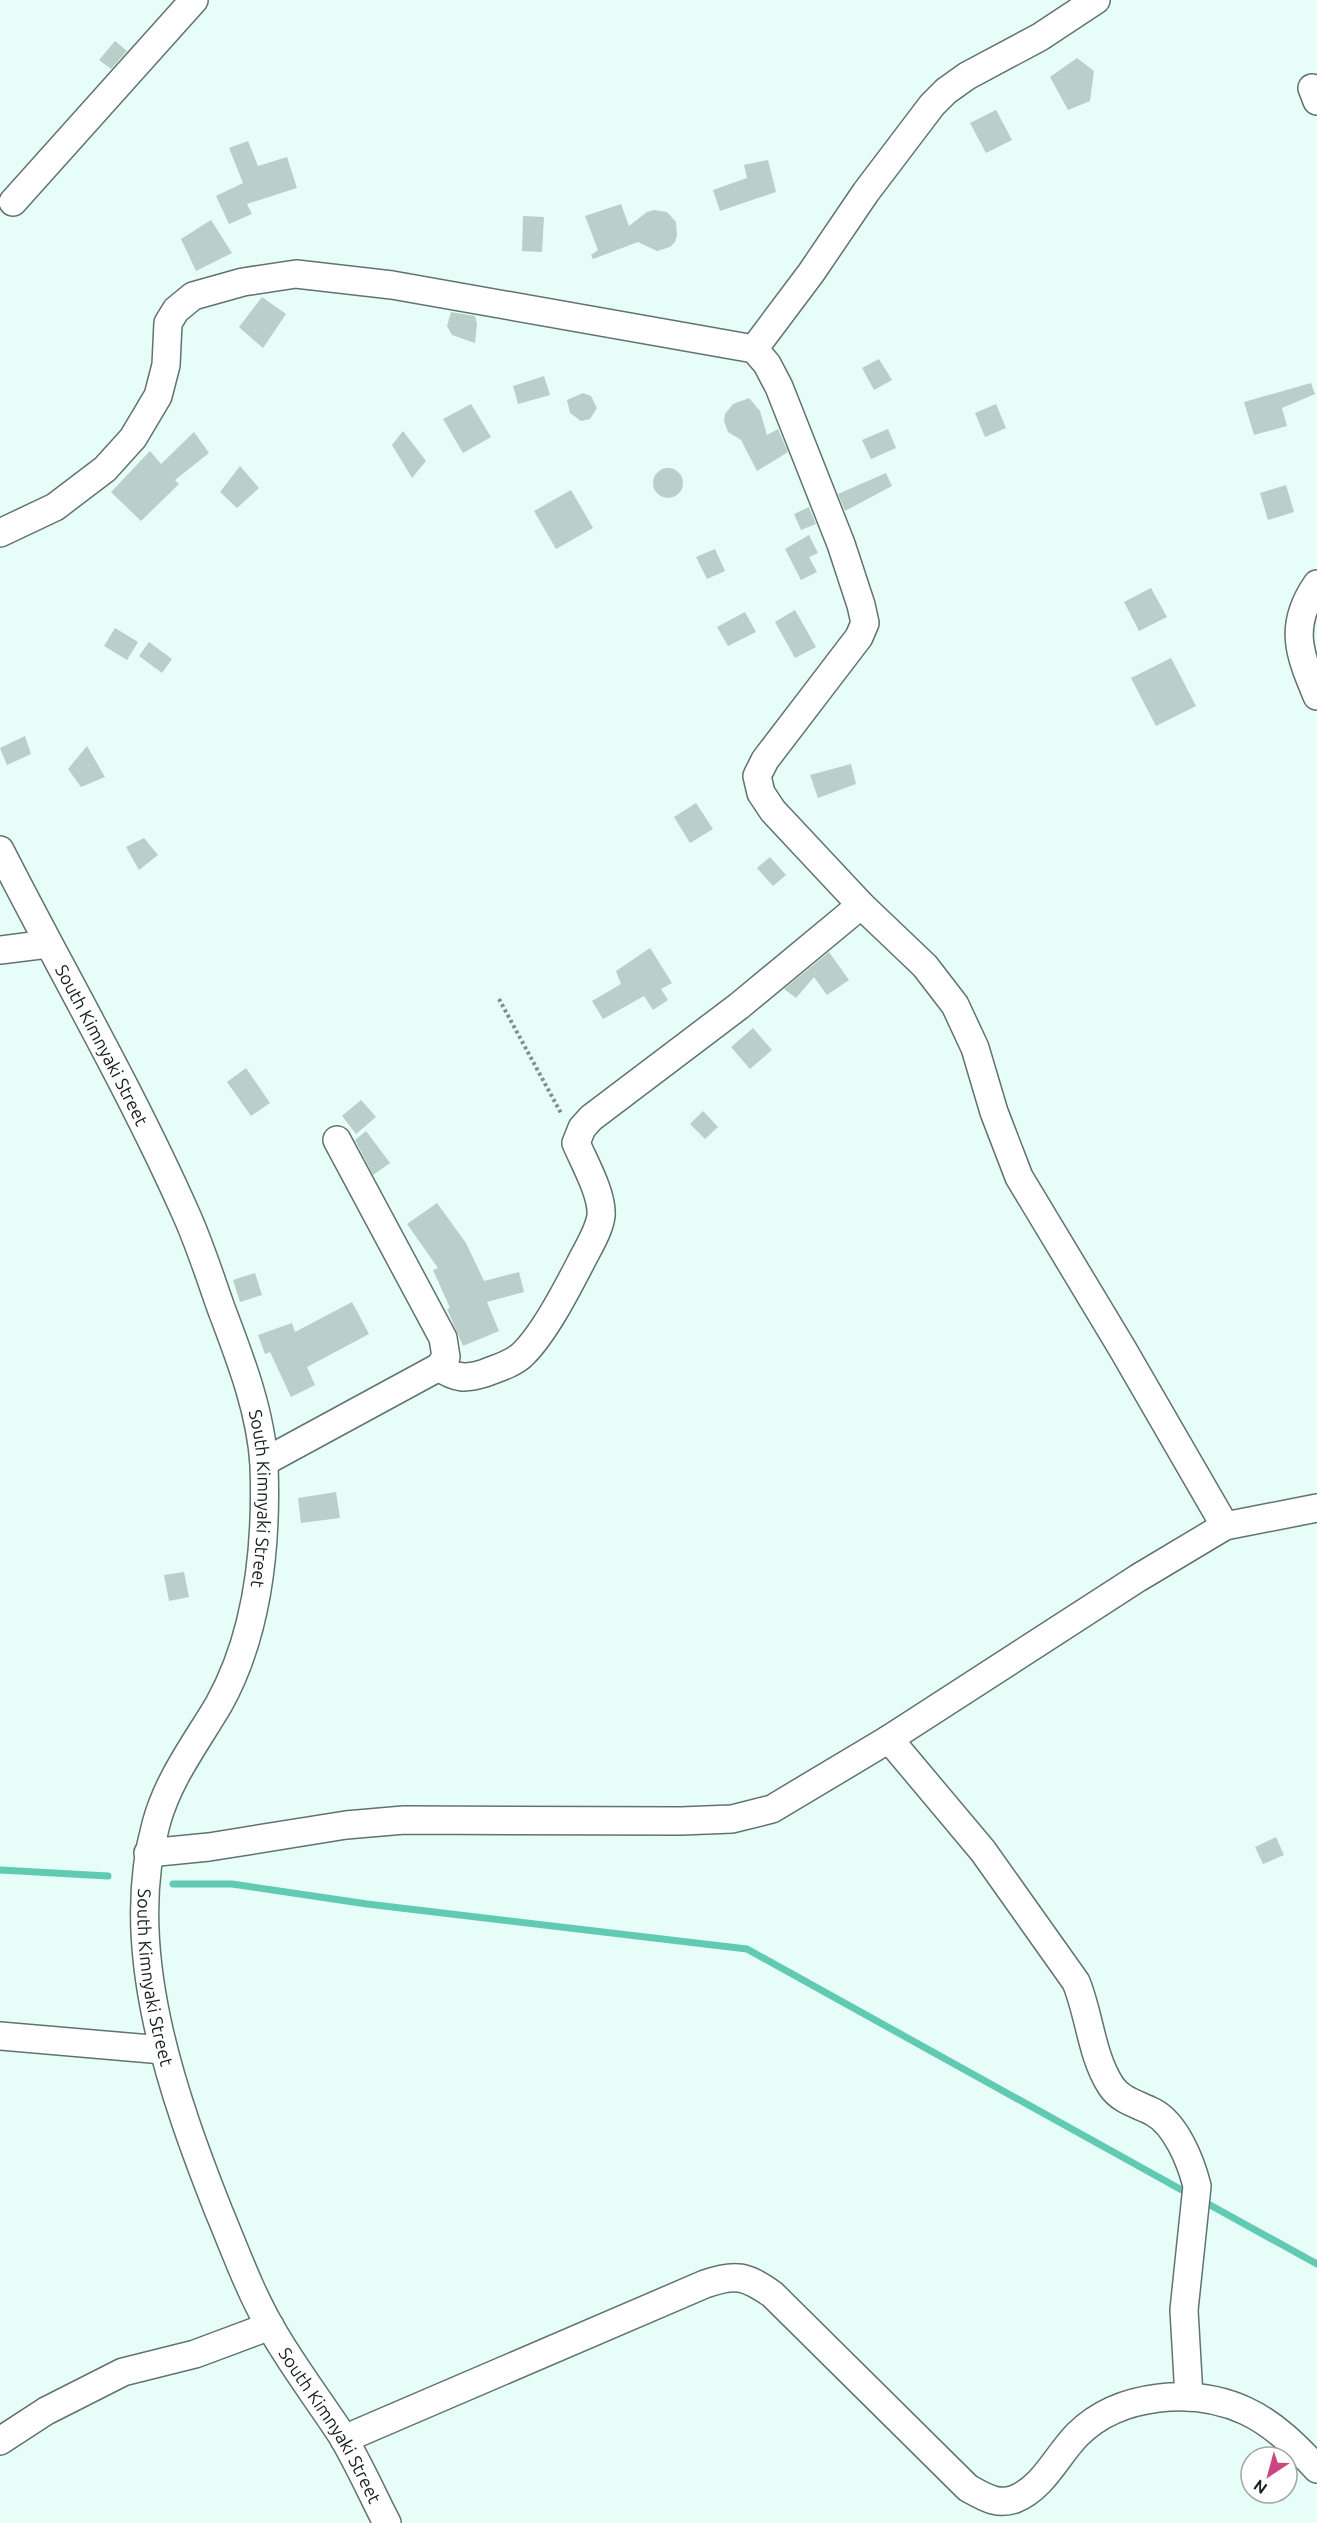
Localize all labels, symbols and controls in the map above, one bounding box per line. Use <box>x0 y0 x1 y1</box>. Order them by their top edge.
street label: South Kimnyaki Street <box>52 961 152 1129</box>
street label: South Kimnyaki Street <box>246 1407 275 1589</box>
street label: South Kimnyaki Street <box>135 1888 178 2068</box>
street label: South Kimnyaki Street <box>275 2344 385 2506</box>
north arrow <box>1239 2445 1299 2505</box>
text: N <box>1250 2476 1270 2498</box>

